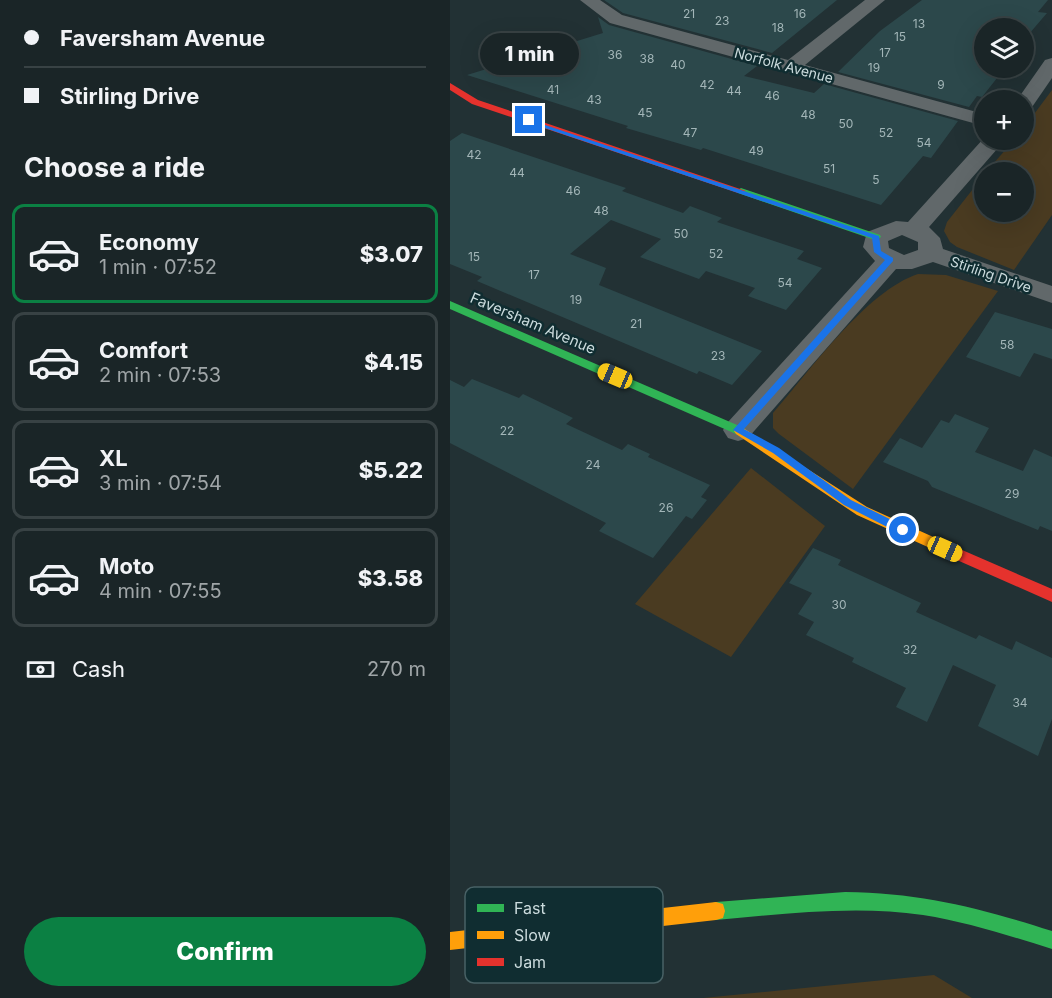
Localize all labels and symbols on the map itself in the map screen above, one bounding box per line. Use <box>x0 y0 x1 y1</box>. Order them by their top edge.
house number: 21 <box>683 6 695 21</box>
house number: 16 <box>794 6 806 21</box>
house number: 23 <box>715 13 729 28</box>
house number: 13 <box>913 16 925 31</box>
house number: 18 <box>772 20 784 35</box>
house number: 15 <box>894 29 906 44</box>
callout: 1 min <box>479 33 578 75</box>
street label: Norfolk Avenue <box>733 44 835 86</box>
house number: 17 <box>879 45 891 60</box>
house number: 36 <box>608 47 622 62</box>
house number: 38 <box>640 51 654 66</box>
house number: 40 <box>670 57 686 72</box>
house number: 19 <box>868 60 880 75</box>
house number: 42 <box>699 77 715 92</box>
house number: 9 <box>937 77 945 92</box>
house number: 41 <box>547 82 559 97</box>
house number: 44 <box>726 83 742 98</box>
house number: 46 <box>764 88 780 103</box>
house number: 43 <box>586 92 602 107</box>
house number: 45 <box>637 105 653 120</box>
route end <box>515 106 542 133</box>
house number: 48 <box>800 107 816 122</box>
house number: 50 <box>839 116 853 131</box>
house number: 47 <box>683 125 697 140</box>
house number: 52 <box>879 125 893 140</box>
house number: 54 <box>916 135 932 150</box>
house number: 49 <box>748 143 764 158</box>
house number: 42 <box>466 147 482 162</box>
house number: 51 <box>823 161 835 176</box>
house number: 44 <box>509 165 525 180</box>
house number: 5 <box>872 172 880 187</box>
house number: 46 <box>565 183 581 198</box>
house number: 48 <box>593 203 609 218</box>
house number: 50 <box>674 226 688 241</box>
house number: 52 <box>709 246 723 261</box>
house number: 15 <box>468 249 480 264</box>
street label: Stirling Drive <box>948 252 1034 296</box>
house number: 17 <box>528 267 540 282</box>
house number: 54 <box>777 275 793 290</box>
street label: Faversham Avenue <box>467 288 599 358</box>
house number: 19 <box>570 292 582 307</box>
house number: 21 <box>630 316 642 331</box>
house number: 58 <box>1000 337 1014 352</box>
house number: 23 <box>711 348 725 363</box>
car <box>595 361 635 391</box>
house number: 22 <box>500 423 514 438</box>
house number: 24 <box>586 457 601 472</box>
house number: 29 <box>1005 486 1019 501</box>
house number: 26 <box>659 500 673 515</box>
route start <box>889 516 916 543</box>
car <box>925 533 965 565</box>
house number: 30 <box>832 597 846 612</box>
house number: 32 <box>903 642 917 657</box>
house number: 34 <box>1012 695 1028 710</box>
legend <box>465 887 663 983</box>
text: Fast <box>514 898 546 918</box>
text: Slow <box>514 925 551 945</box>
text: Jam <box>514 952 546 972</box>

